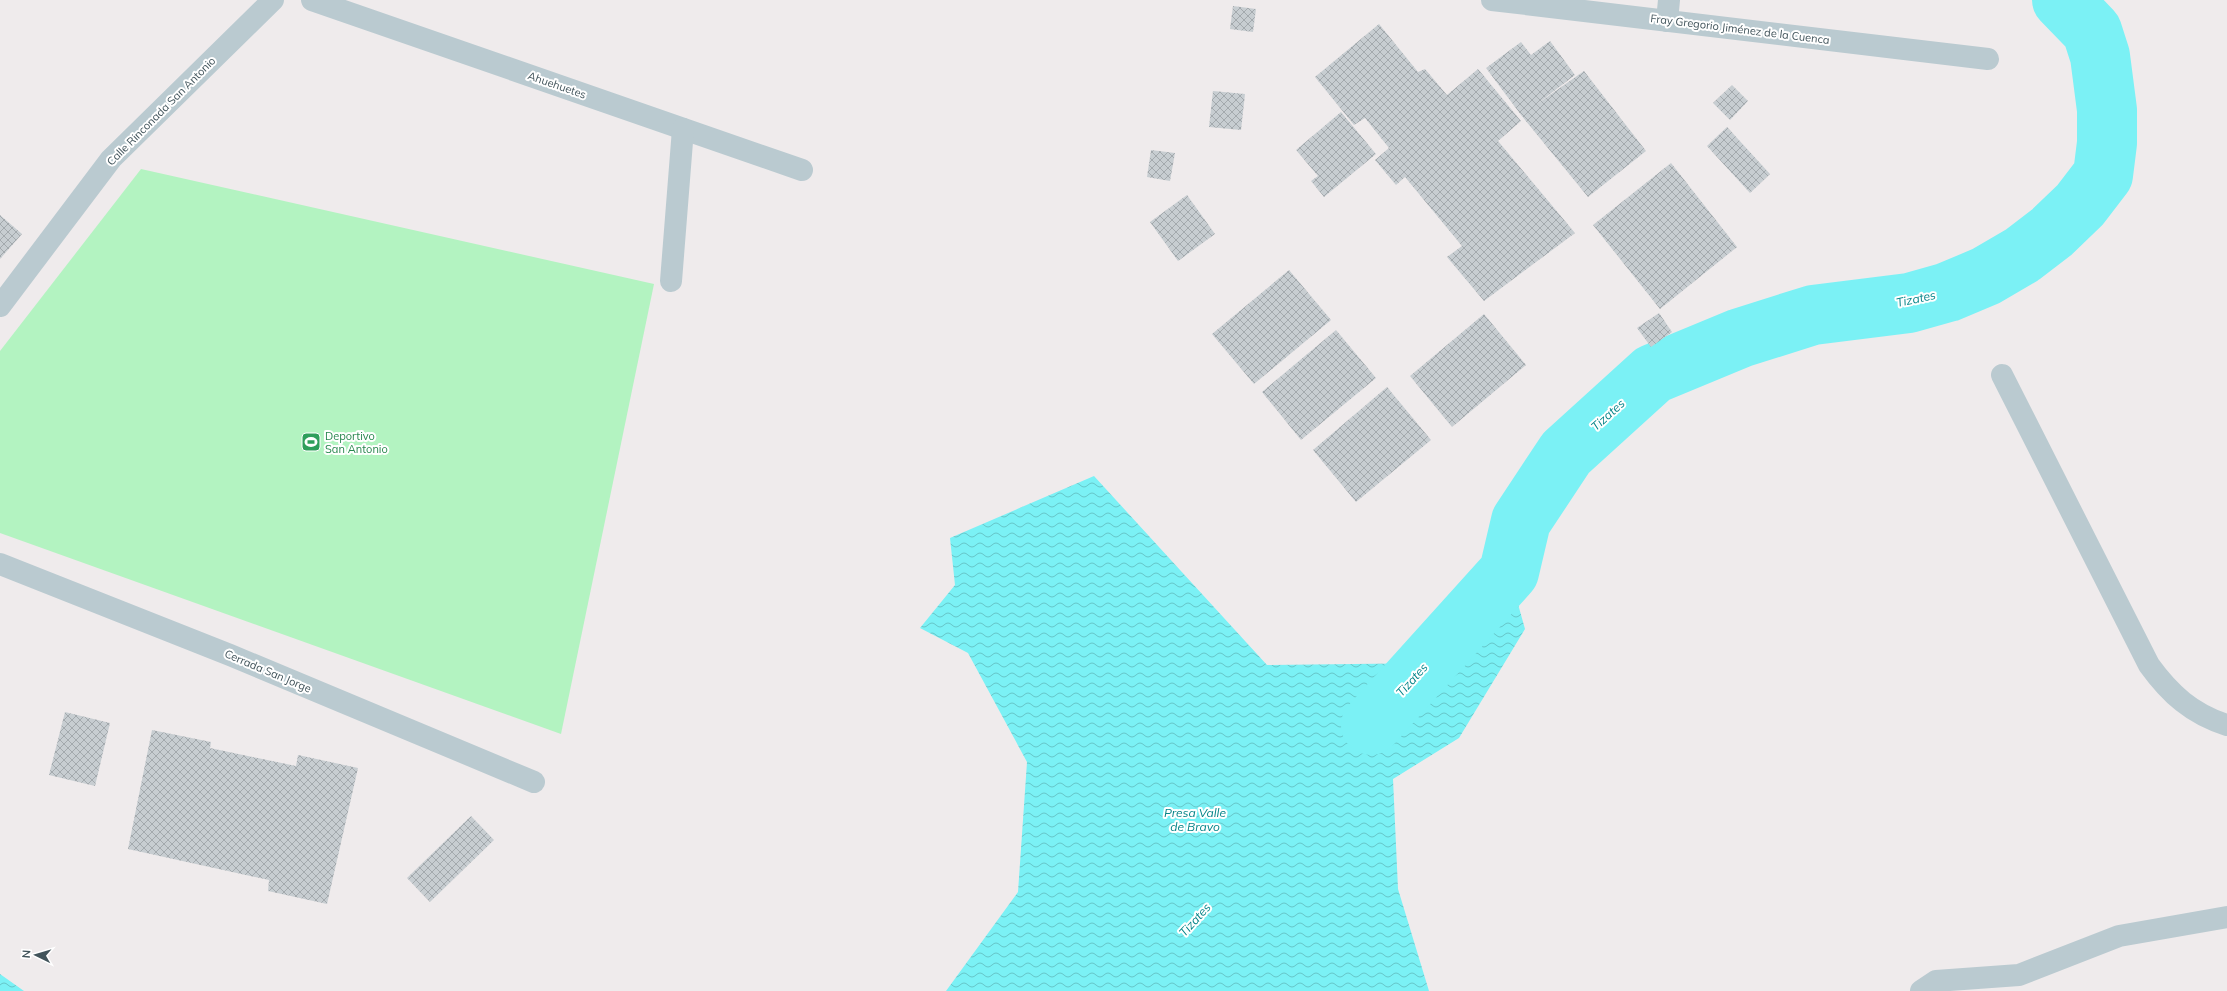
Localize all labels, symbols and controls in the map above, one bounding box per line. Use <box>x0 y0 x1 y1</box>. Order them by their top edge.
street label: Fray Gregorio Jiménez de la Cuenca <box>1650 11 1830 47</box>
street label: Calle Rinconada San Antonio <box>104 54 218 168</box>
street label: Ahuehuetes <box>526 68 588 102</box>
water label: Tizates <box>1895 287 1937 310</box>
water label: Tizates <box>1588 396 1628 434</box>
place label: Deportivo San Antonio <box>325 429 388 456</box>
sports icon: Deportivo San Antonio <box>300 431 322 453</box>
street label: Cerrada San Jorge <box>222 646 314 696</box>
water label: Tizates <box>1393 660 1431 700</box>
water label: Presa Valle de Bravo <box>1164 805 1226 834</box>
water label: Tizates <box>1176 900 1214 940</box>
north arrow <box>16 935 56 975</box>
text: N <box>19 949 33 959</box>

